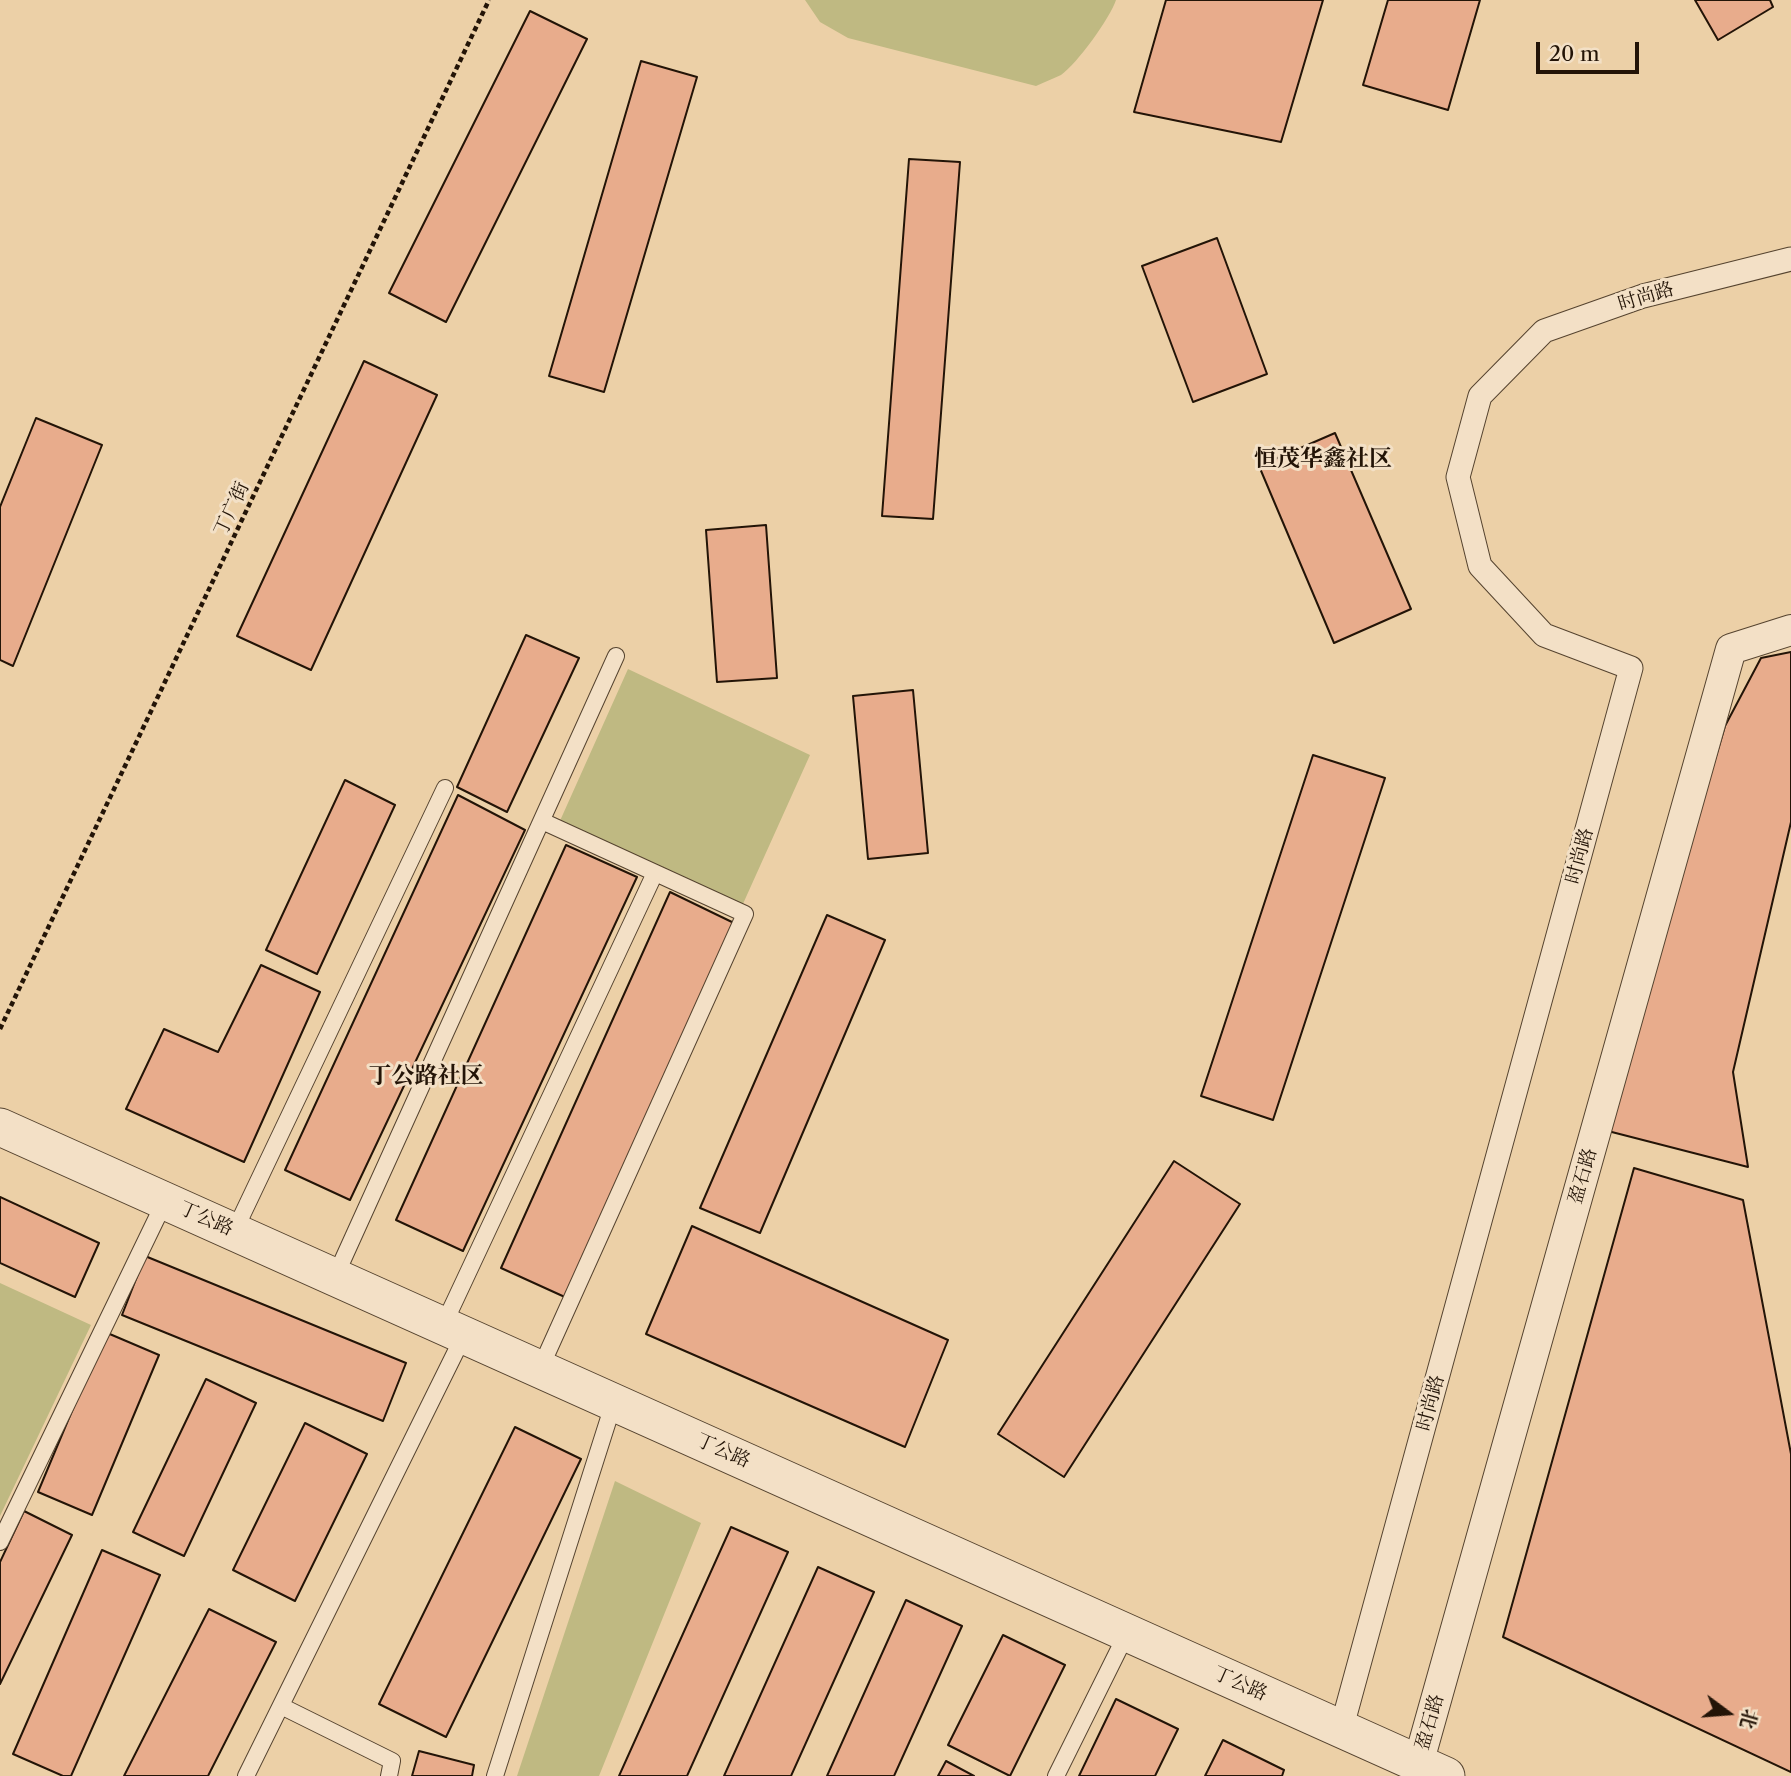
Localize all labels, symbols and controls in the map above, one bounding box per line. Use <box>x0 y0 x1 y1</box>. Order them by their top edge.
scale bar <box>1539 28 1642 72</box>
text: 20 m <box>1549 41 1600 66</box>
street label: 时尚路 <box>1615 278 1677 316</box>
district label: 恒茂华鑫社区 <box>1254 445 1392 473</box>
street label: 丁广街 <box>210 478 254 540</box>
street label: 时尚路 <box>1562 826 1598 886</box>
district label: 丁公路社区 <box>369 1062 483 1090</box>
street label: 盈石路 <box>1564 1145 1602 1207</box>
street label: 丁公路 <box>175 1197 237 1241</box>
street label: 时尚路 <box>1413 1373 1449 1433</box>
street label: 丁公路 <box>692 1429 754 1473</box>
street label: 丁公路 <box>1209 1662 1271 1706</box>
north arrow <box>1693 1678 1763 1748</box>
street label: 盈石路 <box>1411 1691 1449 1753</box>
text: 北 <box>1735 1707 1762 1731</box>

